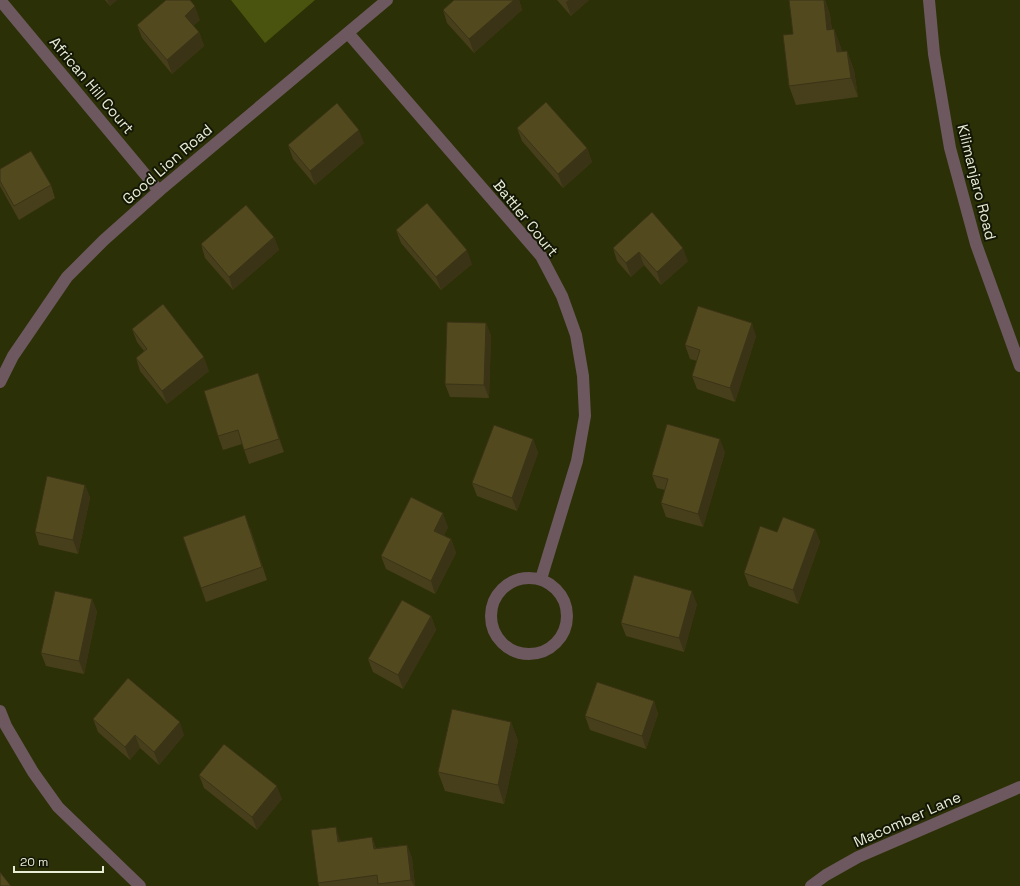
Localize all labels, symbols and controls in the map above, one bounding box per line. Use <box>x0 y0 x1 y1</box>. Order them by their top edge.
street label: African Hill Court <box>46 32 138 138</box>
street label: Good Lion Road <box>118 120 216 208</box>
street label: Kilimanjaro Road <box>953 122 1001 242</box>
street label: Battler Court <box>489 176 563 260</box>
street label: Macomber Lane <box>850 787 964 851</box>
scale bar <box>14 848 103 874</box>
text: 20 m <box>20 854 48 870</box>

